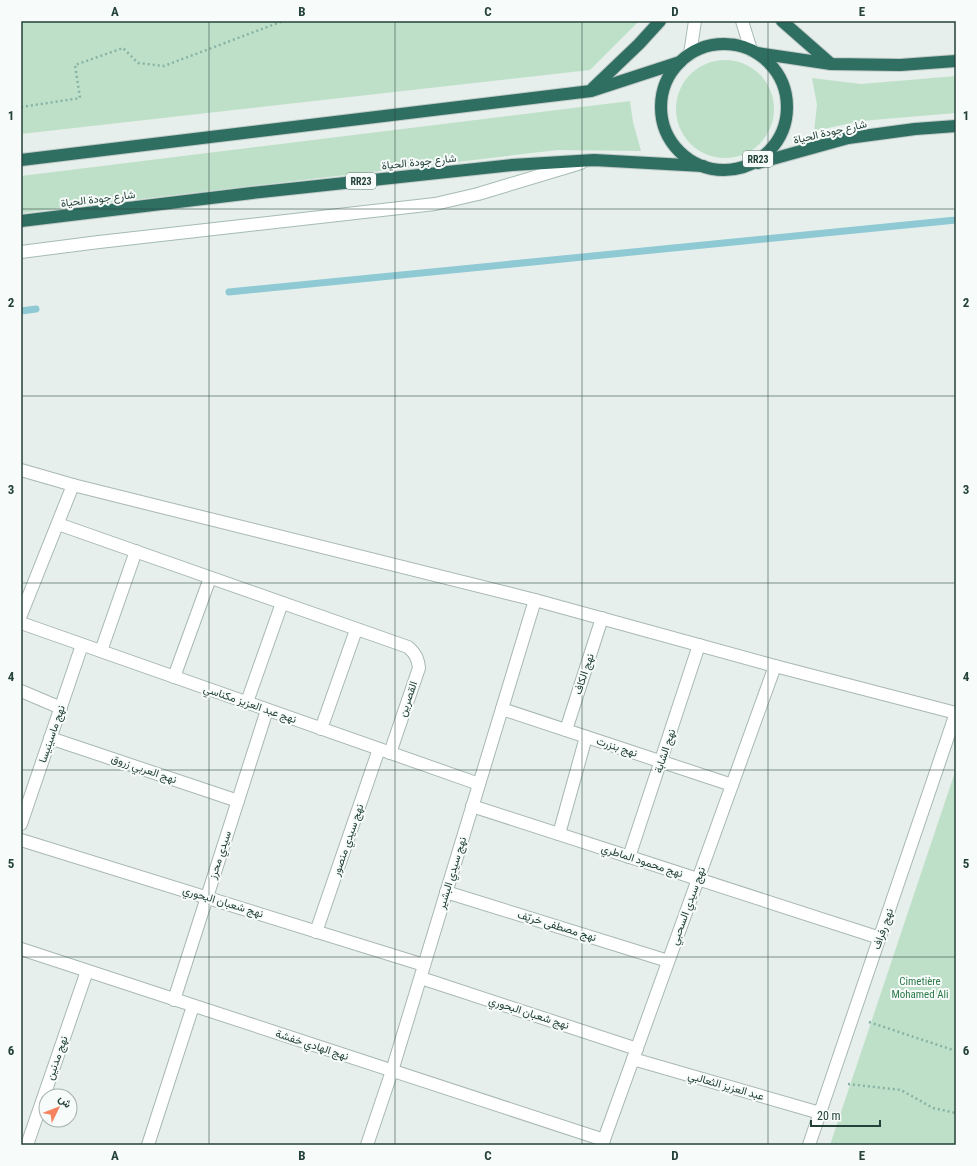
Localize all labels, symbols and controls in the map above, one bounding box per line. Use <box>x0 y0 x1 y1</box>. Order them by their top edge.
text: A <box>111 4 119 19</box>
text: B <box>298 4 306 19</box>
text: C <box>484 4 492 19</box>
text: D <box>671 4 679 19</box>
text: E <box>859 4 866 19</box>
text: 1 <box>8 108 14 123</box>
text: 1 <box>963 108 969 123</box>
street label: شارع جودة الحياة <box>792 117 869 148</box>
road number: RR23 <box>743 151 773 167</box>
street label: شارع جودة الحياة <box>381 152 457 173</box>
road number: RR23 <box>346 173 376 189</box>
street label: شارع جودة الحياة <box>60 188 136 211</box>
text: 2 <box>8 295 15 310</box>
text: 2 <box>963 295 970 310</box>
text: 3 <box>8 482 14 497</box>
text: 3 <box>963 482 969 497</box>
street label: نهج الكاف <box>571 652 598 697</box>
text: 4 <box>8 669 15 684</box>
text: 4 <box>963 669 970 684</box>
street label: القصرين <box>396 680 420 718</box>
street label: نهج عبد العزيز مكناسي <box>201 682 298 729</box>
street label: نهج ماسينيسا <box>36 704 69 765</box>
street label: نهج الشابة <box>652 727 679 775</box>
street label: نهج بنزرت <box>595 734 639 761</box>
street label: نهج العربي زروق <box>109 752 178 789</box>
street label: نهج سيدي منصور <box>329 802 369 880</box>
street label: سيدي محرز <box>206 829 237 883</box>
street label: نهج سيدي البشير <box>435 835 472 913</box>
street label: نهج محمود الماطري <box>599 842 684 883</box>
text: 5 <box>8 856 15 871</box>
text: 5 <box>963 856 970 871</box>
street label: نهج سيدي السحبي <box>668 865 711 948</box>
street label: نهج شعبان البحوري <box>180 884 265 923</box>
street label: نهج رفراف <box>870 907 897 951</box>
street label: نهج مصطفى خريّف <box>516 908 598 945</box>
park label: Cimetière Mohamed Ali <box>891 975 949 1001</box>
street label: نهج شعبان البحوري <box>486 994 571 1035</box>
street label: نهج الهادي خفشة <box>273 1027 350 1066</box>
street label: نهج مدنين <box>43 1034 72 1082</box>
text: 6 <box>8 1043 15 1058</box>
text: 6 <box>963 1043 970 1058</box>
street label: عبد العزيز الثعالبي <box>686 1069 766 1106</box>
north arrow <box>38 1088 78 1128</box>
text: ش <box>56 1092 74 1111</box>
scale bar <box>811 1102 880 1128</box>
text: 20 m <box>817 1109 841 1123</box>
text: A <box>111 1148 119 1163</box>
text: B <box>298 1148 306 1163</box>
text: C <box>484 1148 492 1163</box>
text: D <box>671 1148 679 1163</box>
text: E <box>859 1148 866 1163</box>

